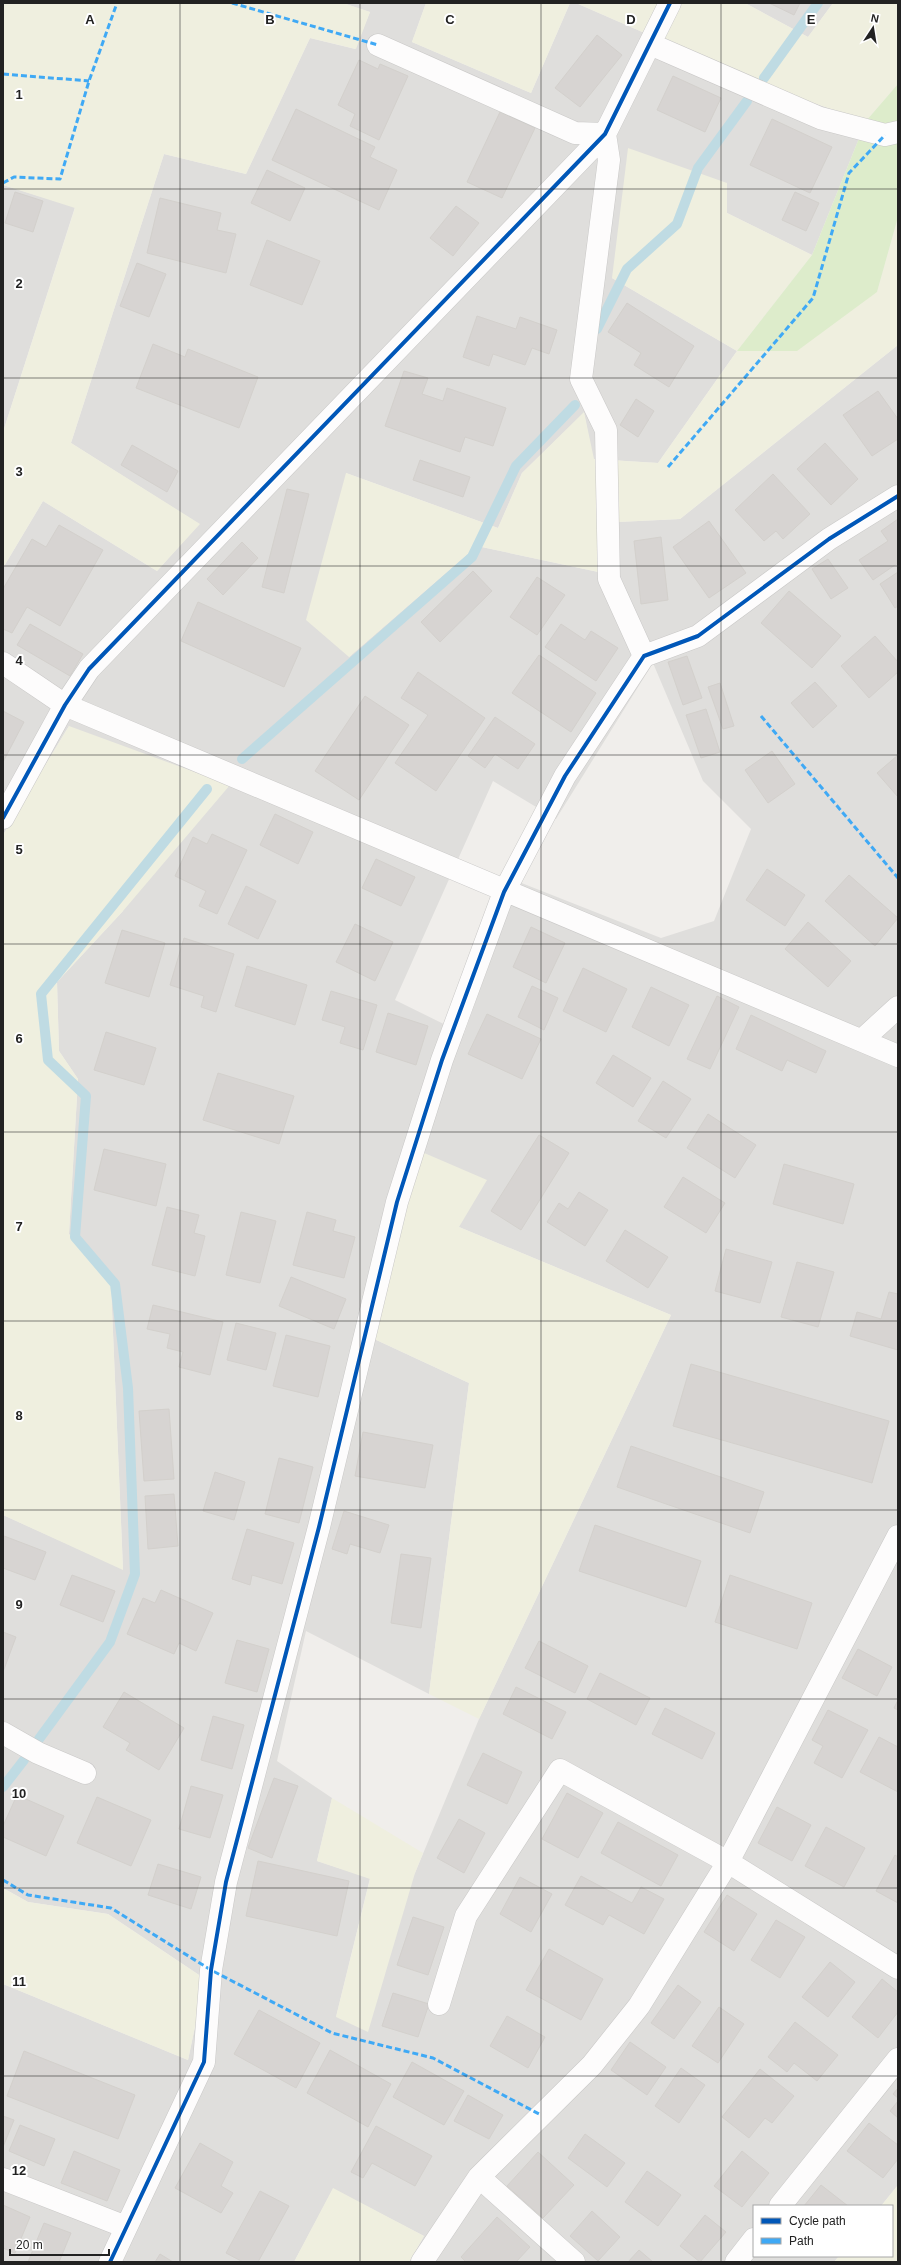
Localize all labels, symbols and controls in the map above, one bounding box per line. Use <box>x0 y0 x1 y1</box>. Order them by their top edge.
north arrow <box>853 8 893 48</box>
text: A <box>85 12 95 27</box>
text: B <box>265 12 275 27</box>
text: C <box>445 12 455 27</box>
text: D <box>626 12 636 27</box>
text: E <box>807 12 816 27</box>
text: N <box>870 12 880 25</box>
text: 1 <box>15 87 23 102</box>
text: 2 <box>15 276 23 291</box>
text: 3 <box>15 464 23 479</box>
text: 4 <box>15 653 23 668</box>
text: 5 <box>15 842 23 857</box>
text: 6 <box>15 1031 23 1046</box>
text: 7 <box>15 1219 23 1234</box>
text: 8 <box>15 1408 23 1423</box>
text: 9 <box>15 1597 23 1612</box>
text: 10 <box>12 1786 26 1801</box>
text: 11 <box>12 1974 26 1989</box>
text: 12 <box>12 2163 26 2178</box>
legend <box>753 2205 893 2257</box>
text: Cycle path <box>789 2214 846 2228</box>
scale bar <box>10 2231 109 2257</box>
text: Path <box>789 2234 814 2248</box>
text: 20 m <box>16 2238 43 2252</box>

